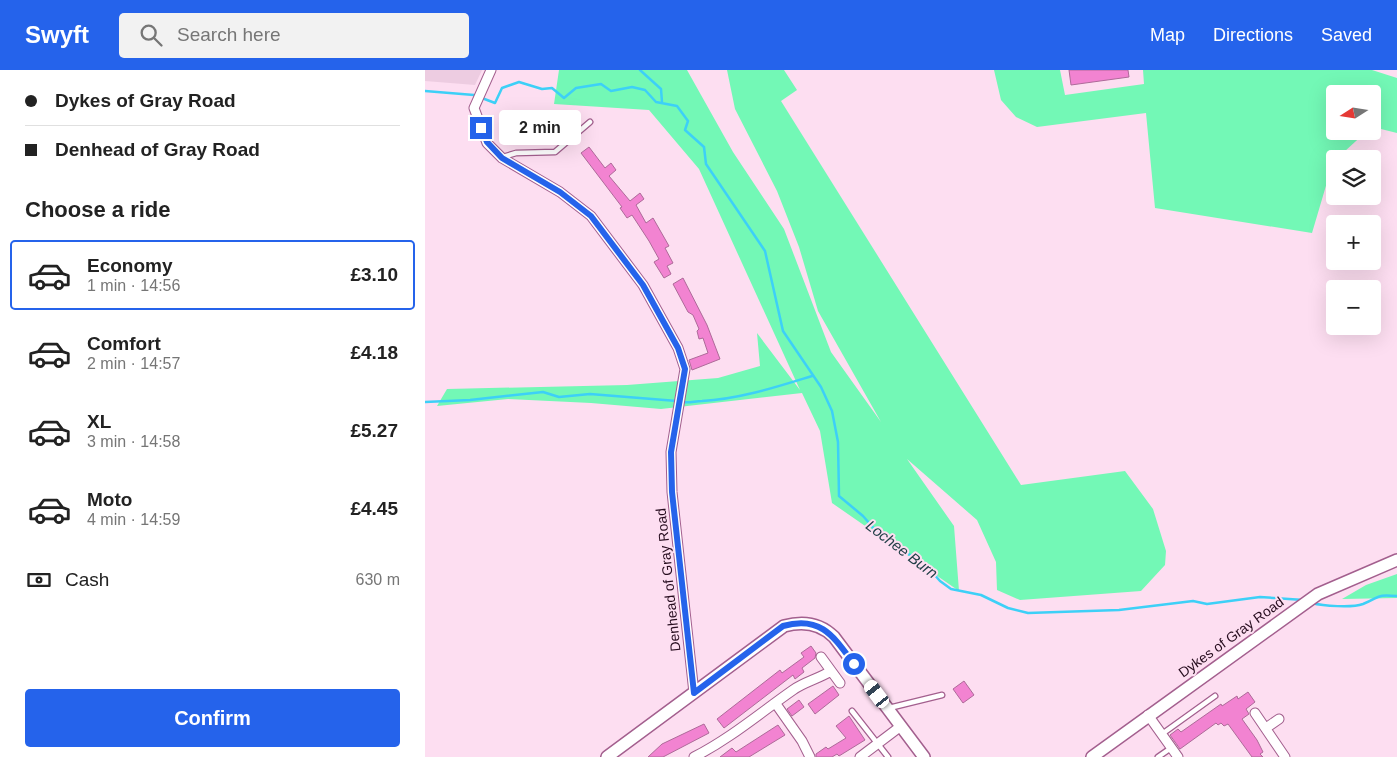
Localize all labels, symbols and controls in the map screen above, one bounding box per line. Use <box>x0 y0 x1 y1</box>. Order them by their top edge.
search box <box>119 13 469 58</box>
text: Swyft <box>25 21 89 48</box>
icon: search <box>137 21 165 49</box>
text: Search here <box>177 24 281 45</box>
text: Map <box>1150 25 1185 45</box>
text: Directions <box>1213 25 1293 45</box>
text: Saved <box>1321 25 1372 45</box>
north arrow <box>1326 85 1381 140</box>
map controls <box>1326 85 1381 335</box>
text: Dykes of Gray Road <box>55 90 236 111</box>
callout: 2 min <box>499 110 581 146</box>
route end <box>470 117 492 139</box>
text: 2 min <box>519 119 561 136</box>
text: Denhead of Gray Road <box>55 139 260 160</box>
button: layers <box>1326 150 1381 205</box>
text: Choose a ride <box>25 197 170 222</box>
button: + <box>1326 215 1381 270</box>
icon: car <box>27 253 72 298</box>
text: Economy <box>87 255 173 276</box>
text: £3.10 <box>350 264 398 285</box>
text: 1 min · 14:56 <box>87 277 180 294</box>
button: − <box>1326 280 1381 335</box>
icon: car <box>27 331 72 376</box>
text: Comfort <box>87 333 161 354</box>
text: £4.18 <box>350 342 398 363</box>
text: 2 min · 14:57 <box>87 355 180 372</box>
icon: car <box>27 409 72 454</box>
text: XL <box>87 411 111 432</box>
text: £5.27 <box>350 420 398 441</box>
text: 3 min · 14:58 <box>87 433 180 450</box>
icon: car <box>27 487 72 532</box>
text: Moto <box>87 489 132 510</box>
text: £4.45 <box>350 498 398 519</box>
street label: Denhead of Gray Road <box>653 508 683 652</box>
text: 4 min · 14:59 <box>87 511 180 528</box>
water label: Lochee Burn <box>863 517 941 581</box>
icon: cash <box>25 566 53 594</box>
text: Cash <box>65 569 109 590</box>
text: 630 m <box>356 571 400 588</box>
street label: Dykes of Gray Road <box>1175 593 1287 681</box>
route start <box>843 653 865 675</box>
car <box>861 678 892 710</box>
button: Confirm <box>25 689 400 747</box>

